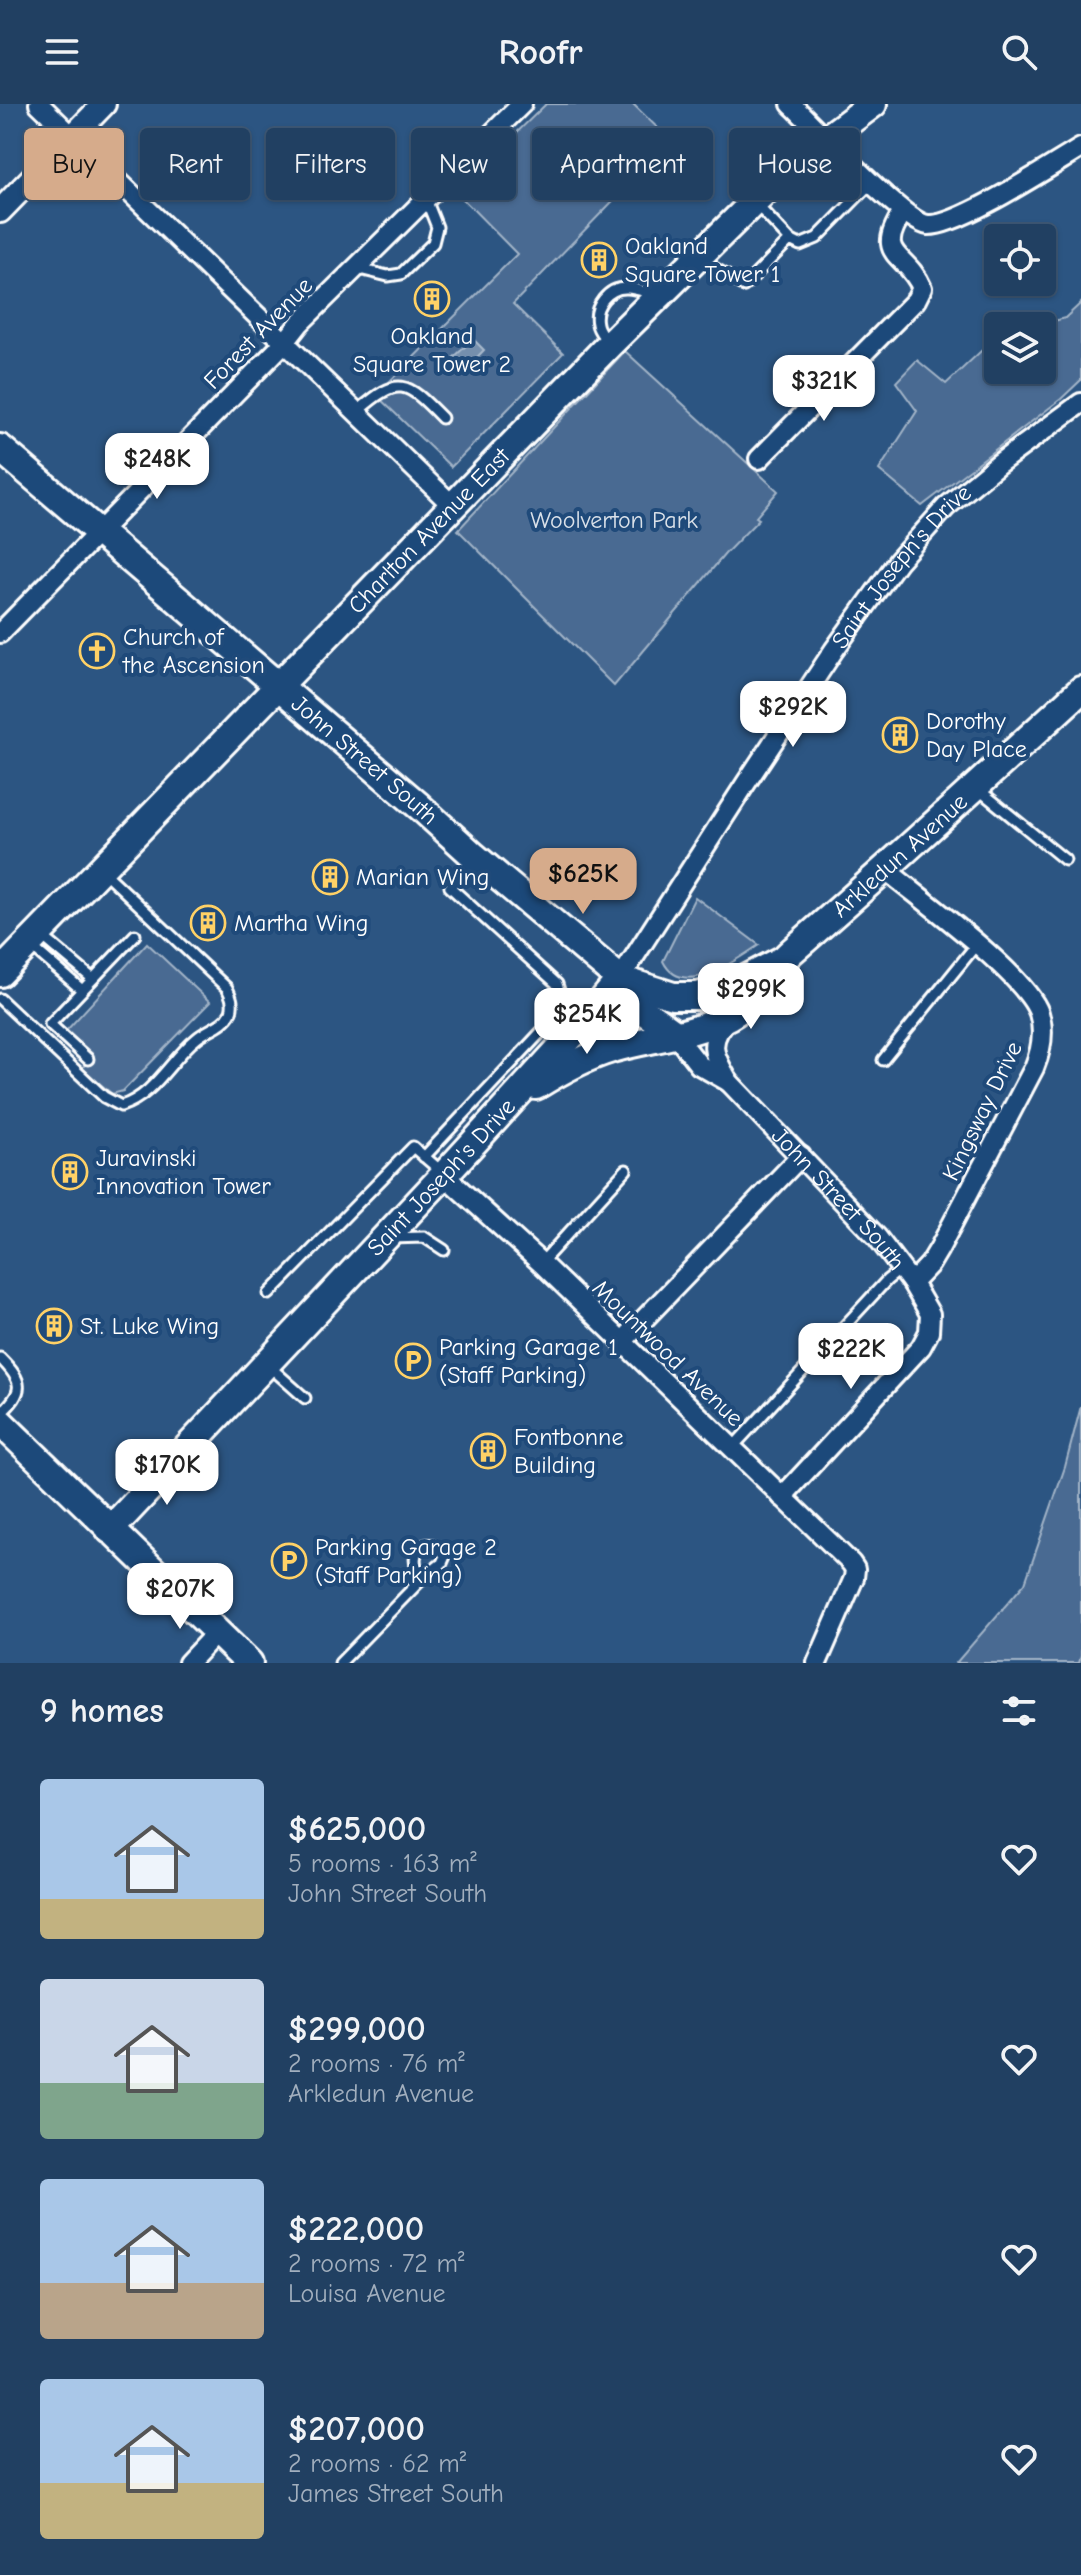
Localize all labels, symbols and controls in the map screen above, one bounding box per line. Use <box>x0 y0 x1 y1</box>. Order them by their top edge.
icon: menu <box>40 30 84 74</box>
icon: search <box>997 30 1041 74</box>
text: Roofr <box>498 32 583 73</box>
chip: Buy <box>24 128 124 200</box>
chip: Rent <box>140 128 250 200</box>
chip: Filters <box>266 128 395 200</box>
chip: New <box>411 128 516 200</box>
chip: Apartment <box>532 128 713 200</box>
chip: House <box>729 128 860 200</box>
map controls <box>984 224 1056 384</box>
button: locate <box>984 224 1056 296</box>
place label: Oakland Square Tower 1 <box>625 232 780 288</box>
building icon: Oakland Square Tower 1 <box>580 241 618 279</box>
street label: Forest Avenue <box>198 271 318 395</box>
building icon: Oakland Square Tower 2 <box>413 280 451 318</box>
button: layers <box>984 312 1056 384</box>
place label: Oakland Square Tower 2 <box>353 322 511 378</box>
pin: $321K <box>768 355 880 423</box>
text: $321K <box>791 366 857 396</box>
pin: $248K <box>101 433 213 501</box>
street label: Charlton Avenue East <box>342 441 516 619</box>
text: $248K <box>123 444 191 474</box>
street label: Saint Joseph's Drive <box>826 478 977 654</box>
park label: Woolverton Park <box>530 506 698 534</box>
place label: Church of the Ascension <box>122 623 265 679</box>
church icon: Church of the Ascension <box>78 632 116 670</box>
pin: $292K <box>737 681 849 749</box>
street label: John Street South <box>286 689 444 830</box>
text: $292K <box>758 692 828 722</box>
place label: Dorothy Day Place <box>926 707 1027 763</box>
building icon: Dorothy Day Place <box>881 716 919 754</box>
street label: Arkledun Avenue <box>827 787 973 923</box>
pin: $625K <box>527 848 639 916</box>
building icon: Marian Wing <box>311 858 349 896</box>
text: $625K <box>548 859 618 889</box>
place label: Marian Wing <box>356 863 489 891</box>
building icon: Martha Wing <box>189 904 227 942</box>
place label: Martha Wing <box>234 909 368 937</box>
pin: $299K <box>695 963 807 1031</box>
text: $299K <box>716 974 786 1004</box>
pin: $254K <box>531 988 643 1056</box>
text: $254K <box>552 999 622 1029</box>
street label: Kingsway Drive <box>936 1037 1028 1185</box>
street label: Saint Joseph's Drive <box>361 1093 521 1262</box>
street label: John Street South <box>766 1122 911 1276</box>
place label: Juravinski Innovation Tower <box>96 1144 271 1200</box>
building icon: Juravinski Innovation Tower <box>51 1153 89 1191</box>
street label: Mountwood Avenue <box>587 1274 749 1432</box>
building icon: St. Luke Wing <box>35 1307 73 1345</box>
place label: St. Luke Wing <box>80 1312 219 1340</box>
pin: $222K <box>795 1323 907 1391</box>
place label: Parking Garage 1 (Staff Parking) <box>439 1333 618 1389</box>
text: $222K <box>816 1334 886 1364</box>
parking icon: Parking Garage 1 (Staff Parking) <box>394 1342 432 1380</box>
place label: Fontbonne Building <box>514 1423 623 1479</box>
building icon: Fontbonne Building <box>469 1432 507 1470</box>
pin: $170K <box>111 1439 223 1507</box>
text: $170K <box>133 1450 201 1480</box>
place label: Parking Garage 2 (Staff Parking) <box>315 1533 497 1589</box>
parking icon: Parking Garage 2 (Staff Parking) <box>270 1542 308 1580</box>
pin: $207K <box>124 1563 236 1631</box>
text: $207K <box>145 1574 215 1604</box>
icon: filters <box>997 1689 1041 1733</box>
text: 9 homes <box>40 1691 164 1731</box>
text: $625,000 <box>288 1809 426 1849</box>
icon: home <box>104 1811 200 1907</box>
icon: heart <box>997 1837 1041 1881</box>
text: 5 rooms · 163 m² <box>288 1849 477 1879</box>
text: John Street South <box>288 1879 487 1909</box>
text: $299,000 <box>288 2009 426 2049</box>
icon: home <box>104 2011 200 2107</box>
icon: heart <box>997 2037 1041 2081</box>
text: 2 rooms · 76 m² <box>288 2049 465 2079</box>
text: Arkledun Avenue <box>288 2079 474 2109</box>
text: $222,000 <box>288 2209 424 2249</box>
icon: home <box>104 2211 200 2307</box>
icon: heart <box>997 2237 1041 2281</box>
text: 2 rooms · 72 m² <box>288 2249 465 2279</box>
text: Louisa Avenue <box>288 2279 446 2309</box>
text: $207,000 <box>288 2409 425 2449</box>
icon: home <box>104 2411 200 2507</box>
icon: heart <box>997 2437 1041 2481</box>
text: 2 rooms · 62 m² <box>288 2449 466 2479</box>
text: James Street South <box>288 2479 504 2509</box>

